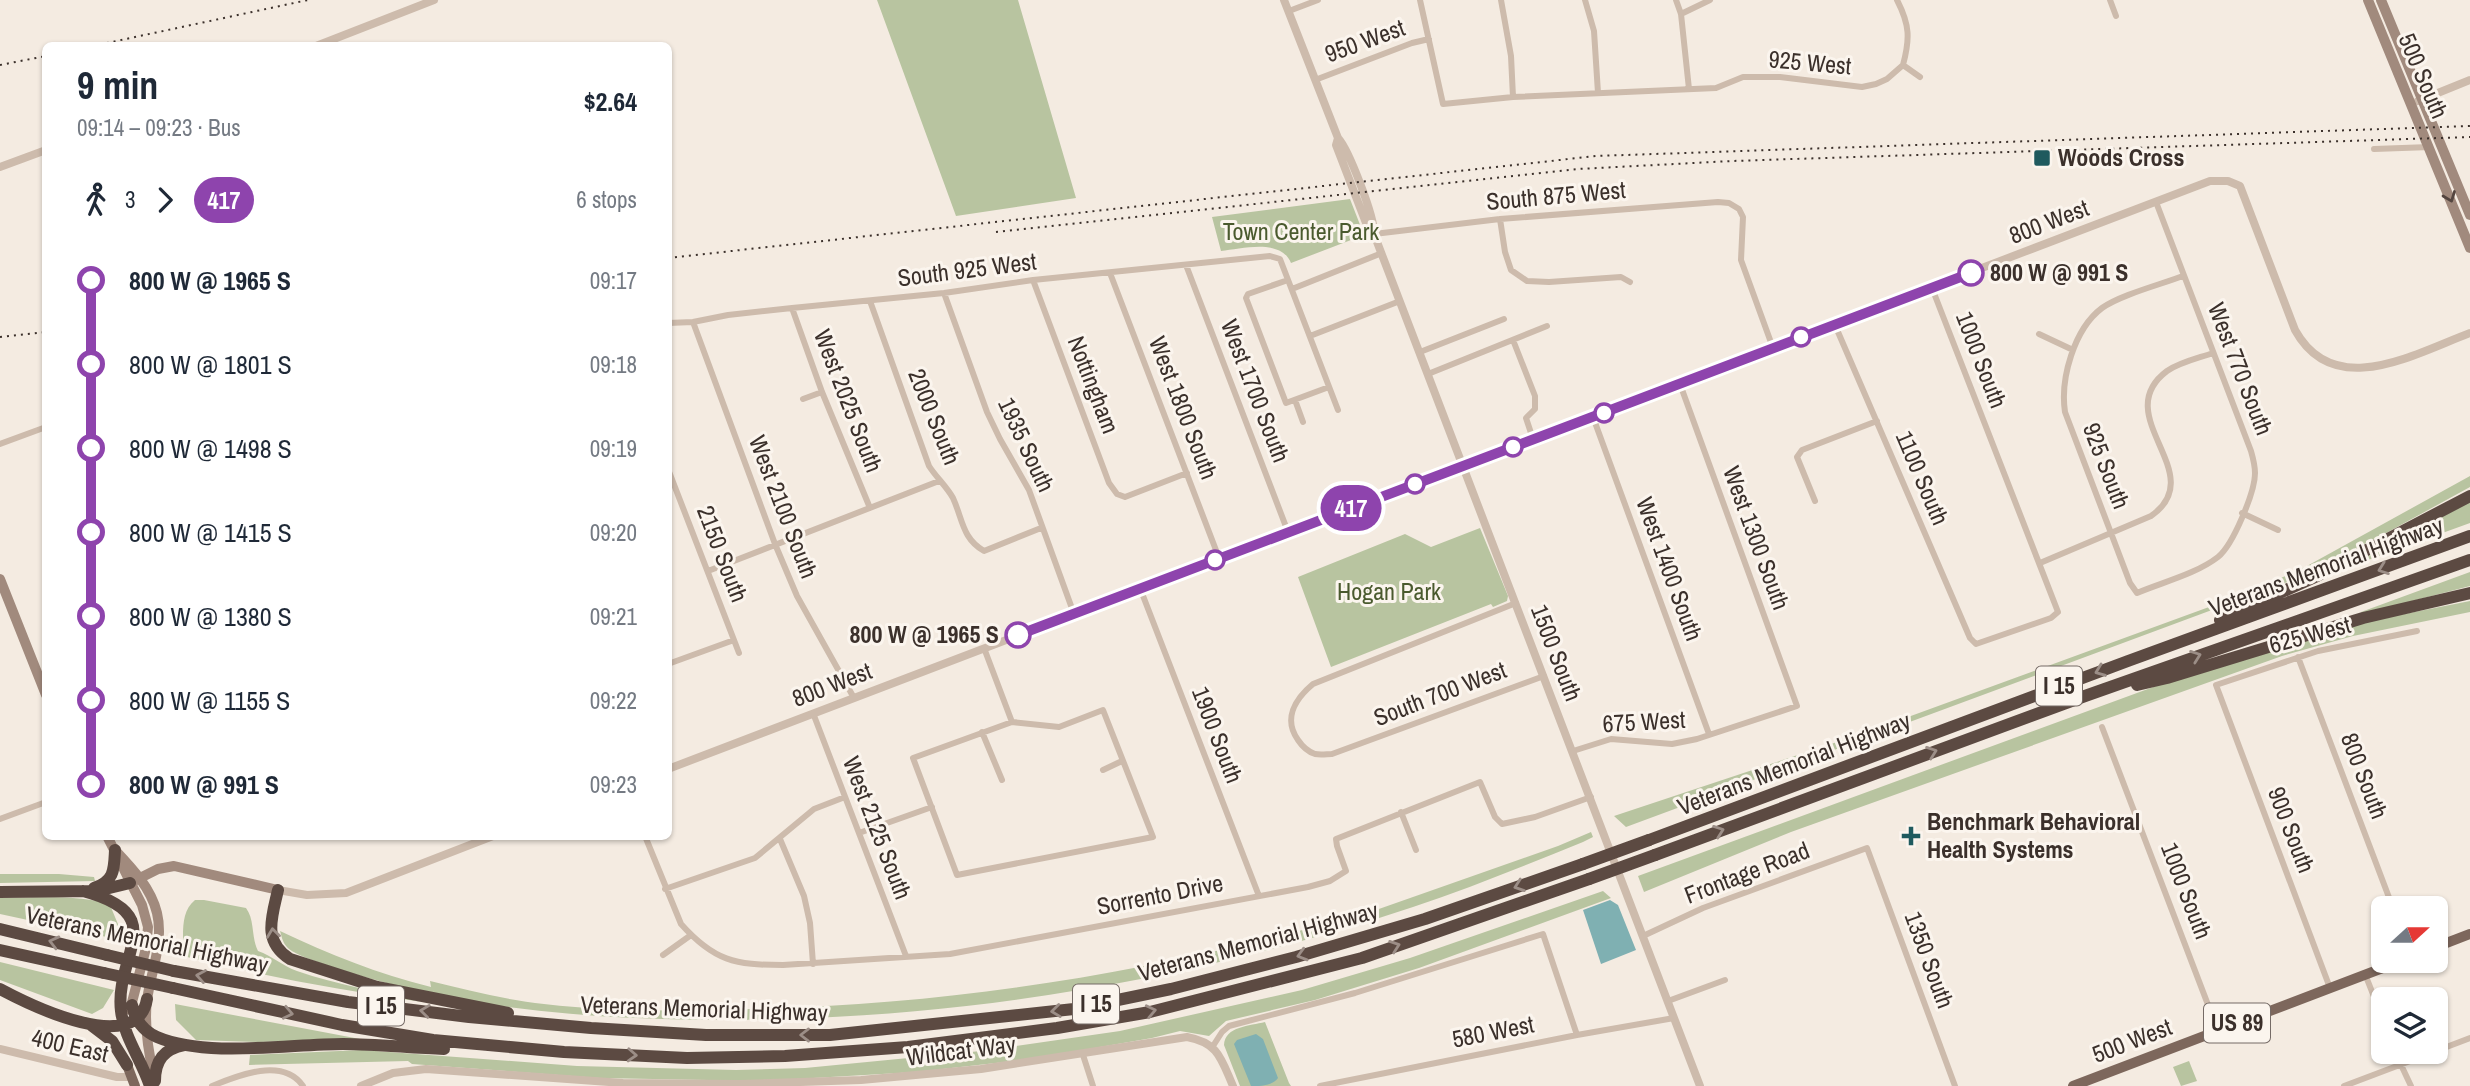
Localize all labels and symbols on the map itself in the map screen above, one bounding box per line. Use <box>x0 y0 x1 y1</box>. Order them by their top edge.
street label: 950 West <box>1320 11 1410 69</box>
street label: 500 South <box>2392 28 2456 123</box>
street label: 925 West <box>1767 42 1853 82</box>
place label: Woods Cross <box>2058 141 2185 173</box>
marker: Woods Cross <box>2032 148 2052 168</box>
street label: South 875 West <box>1485 173 1627 217</box>
one-way arrow <box>2442 190 2456 202</box>
street label: 800 West <box>2004 191 2094 251</box>
park label: Town Center Park <box>1223 215 1379 247</box>
street label: South 925 West <box>896 245 1039 293</box>
place label: 800 W @ 991 S <box>1990 256 2128 288</box>
marker: 800 W @ 991 S <box>1958 260 1984 286</box>
street label: West 770 South <box>2201 298 2281 440</box>
street label: 1000 South <box>1949 307 2015 412</box>
street label: West 1700 South <box>1214 315 1298 467</box>
street label: West 2025 South <box>807 325 891 477</box>
unlabelled marker <box>1791 327 1811 347</box>
street label: Nottingham <box>1061 331 1127 438</box>
street label: West 1800 South <box>1142 332 1226 484</box>
street label: 2000 South <box>901 364 969 469</box>
street label: 1935 South <box>991 392 1063 497</box>
unlabelled marker <box>1594 403 1614 423</box>
street label: 925 South <box>2076 418 2138 513</box>
street label: 1100 South <box>1889 426 1957 530</box>
street label: West 2100 South <box>742 431 826 583</box>
unlabelled marker <box>1503 437 1523 457</box>
street label: West 1300 South <box>1716 461 1798 614</box>
unlabelled marker <box>1405 474 1425 494</box>
line badge: 417 <box>1311 485 1391 531</box>
street label: West 1400 South <box>1629 492 1711 645</box>
street label: 2150 South <box>690 501 756 606</box>
street label: Veterans Memorial Highway <box>2204 509 2447 623</box>
unlabelled marker <box>1205 550 1225 570</box>
one-way arrow <box>2378 561 2390 575</box>
park label: Hogan Park <box>1337 575 1441 607</box>
street label: 1500 South <box>1524 600 1590 705</box>
street label: 625 West <box>2266 608 2354 660</box>
place label: 800 W @ 1965 S <box>850 618 999 650</box>
marker: 800 W @ 1965 S <box>1005 622 1031 648</box>
one-way arrow <box>2189 650 2201 664</box>
street label: South 700 West <box>1369 653 1511 733</box>
street label: 800 West <box>787 654 877 714</box>
one-way arrow <box>2094 663 2107 677</box>
road number: I 15 <box>2036 666 2082 706</box>
street label: 1900 South <box>1185 682 1251 787</box>
street label: 675 West <box>1602 703 1687 739</box>
street label: Veterans Memorial Highway <box>1673 704 1915 822</box>
street label: 800 South <box>2334 728 2396 823</box>
one-way arrow <box>1926 747 1938 761</box>
street label: West 2125 South <box>836 752 920 904</box>
street label: 900 South <box>2261 782 2323 877</box>
place label: Benchmark Behavioral Health Systems <box>1927 805 2140 865</box>
one-way arrow <box>1712 825 1724 839</box>
marker: Benchmark Behavioral Health Systems <box>1901 826 1921 846</box>
street label: Frontage Road <box>1680 834 1814 911</box>
street label: 1000 South <box>2154 838 2220 943</box>
street label: Sorrento Drive <box>1094 866 1226 922</box>
one-way arrow <box>1513 878 1525 892</box>
street label: Veterans Memorial Highway <box>1134 894 1381 988</box>
north arrow <box>2371 896 2448 973</box>
street label: Veterans Memorial Highway <box>23 898 272 980</box>
street label: 1350 South <box>1898 907 1962 1012</box>
one-way arrow <box>266 927 281 939</box>
one-way arrow <box>48 936 60 950</box>
one-way arrow <box>1388 940 1400 954</box>
one-way arrow <box>1296 946 1308 961</box>
one-way arrow <box>195 969 207 984</box>
road number: I 15 <box>1073 984 1119 1023</box>
road number: I 15 <box>358 987 404 1026</box>
street label: Veterans Memorial Highway <box>580 988 828 1028</box>
one-way arrow <box>1050 1003 1062 1018</box>
one-way arrow <box>419 1004 431 1019</box>
road number: US 89 <box>2204 1004 2270 1042</box>
one-way arrow <box>282 1005 294 1019</box>
one-way arrow <box>1145 1005 1157 1019</box>
street label: 580 West <box>1449 1007 1537 1055</box>
street label: 500 West <box>2087 1010 2177 1070</box>
street label: 400 East <box>29 1021 112 1069</box>
one-way arrow <box>800 1027 810 1043</box>
street label: Wildcat Way <box>904 1027 1017 1073</box>
one-way arrow <box>627 1048 638 1063</box>

